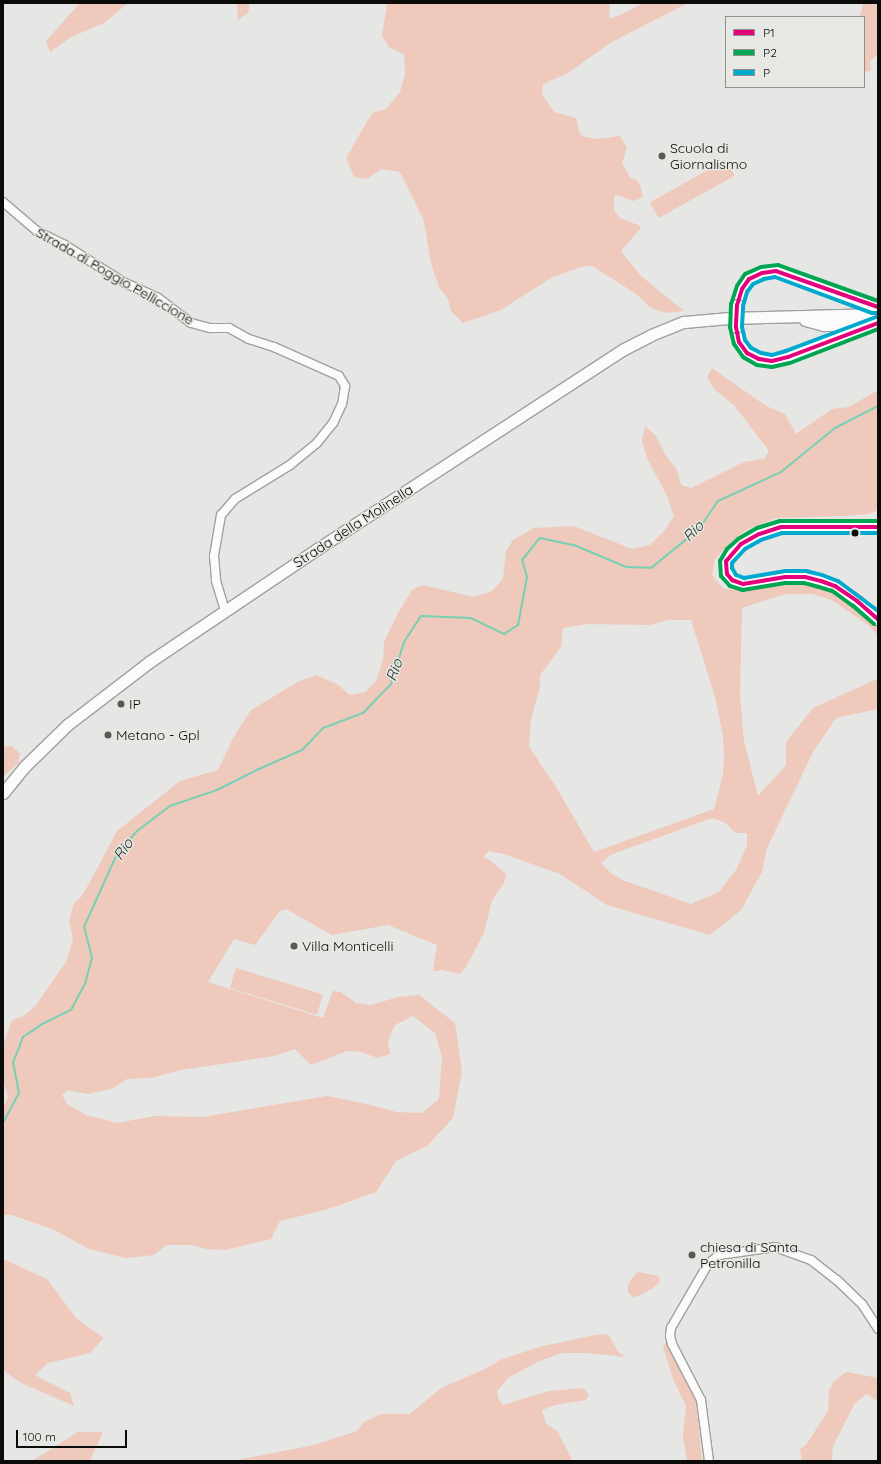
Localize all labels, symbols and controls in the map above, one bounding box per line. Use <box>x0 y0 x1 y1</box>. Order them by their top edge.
legend <box>725 16 865 88</box>
text: P1 <box>763 25 775 40</box>
text: P2 <box>763 45 777 60</box>
text: P <box>763 65 770 80</box>
place label: Scuola di Giornalismo <box>670 140 747 172</box>
marker: Scuola di Giornalismo <box>657 151 667 161</box>
street label: Strada di Poggio Pelliccione <box>33 224 197 328</box>
street label: Strada della Molinella <box>290 481 416 571</box>
water label: Rio <box>679 517 707 545</box>
unlabelled marker <box>850 528 860 538</box>
water label: Rio <box>382 656 406 684</box>
place label: IP <box>129 696 141 712</box>
marker: IP <box>116 699 126 709</box>
place label: Metano - Gpl <box>116 727 200 743</box>
marker: Metano - Gpl <box>103 730 113 740</box>
water label: Rio <box>109 835 137 863</box>
place label: Villa Monticelli <box>302 938 394 954</box>
marker: Villa Monticelli <box>289 941 299 951</box>
place label: chiesa di Santa Petronilla <box>700 1239 798 1272</box>
marker: chiesa di Santa Petronilla <box>687 1250 697 1260</box>
scale bar <box>18 1422 129 1448</box>
text: 100 m <box>23 1429 56 1444</box>

